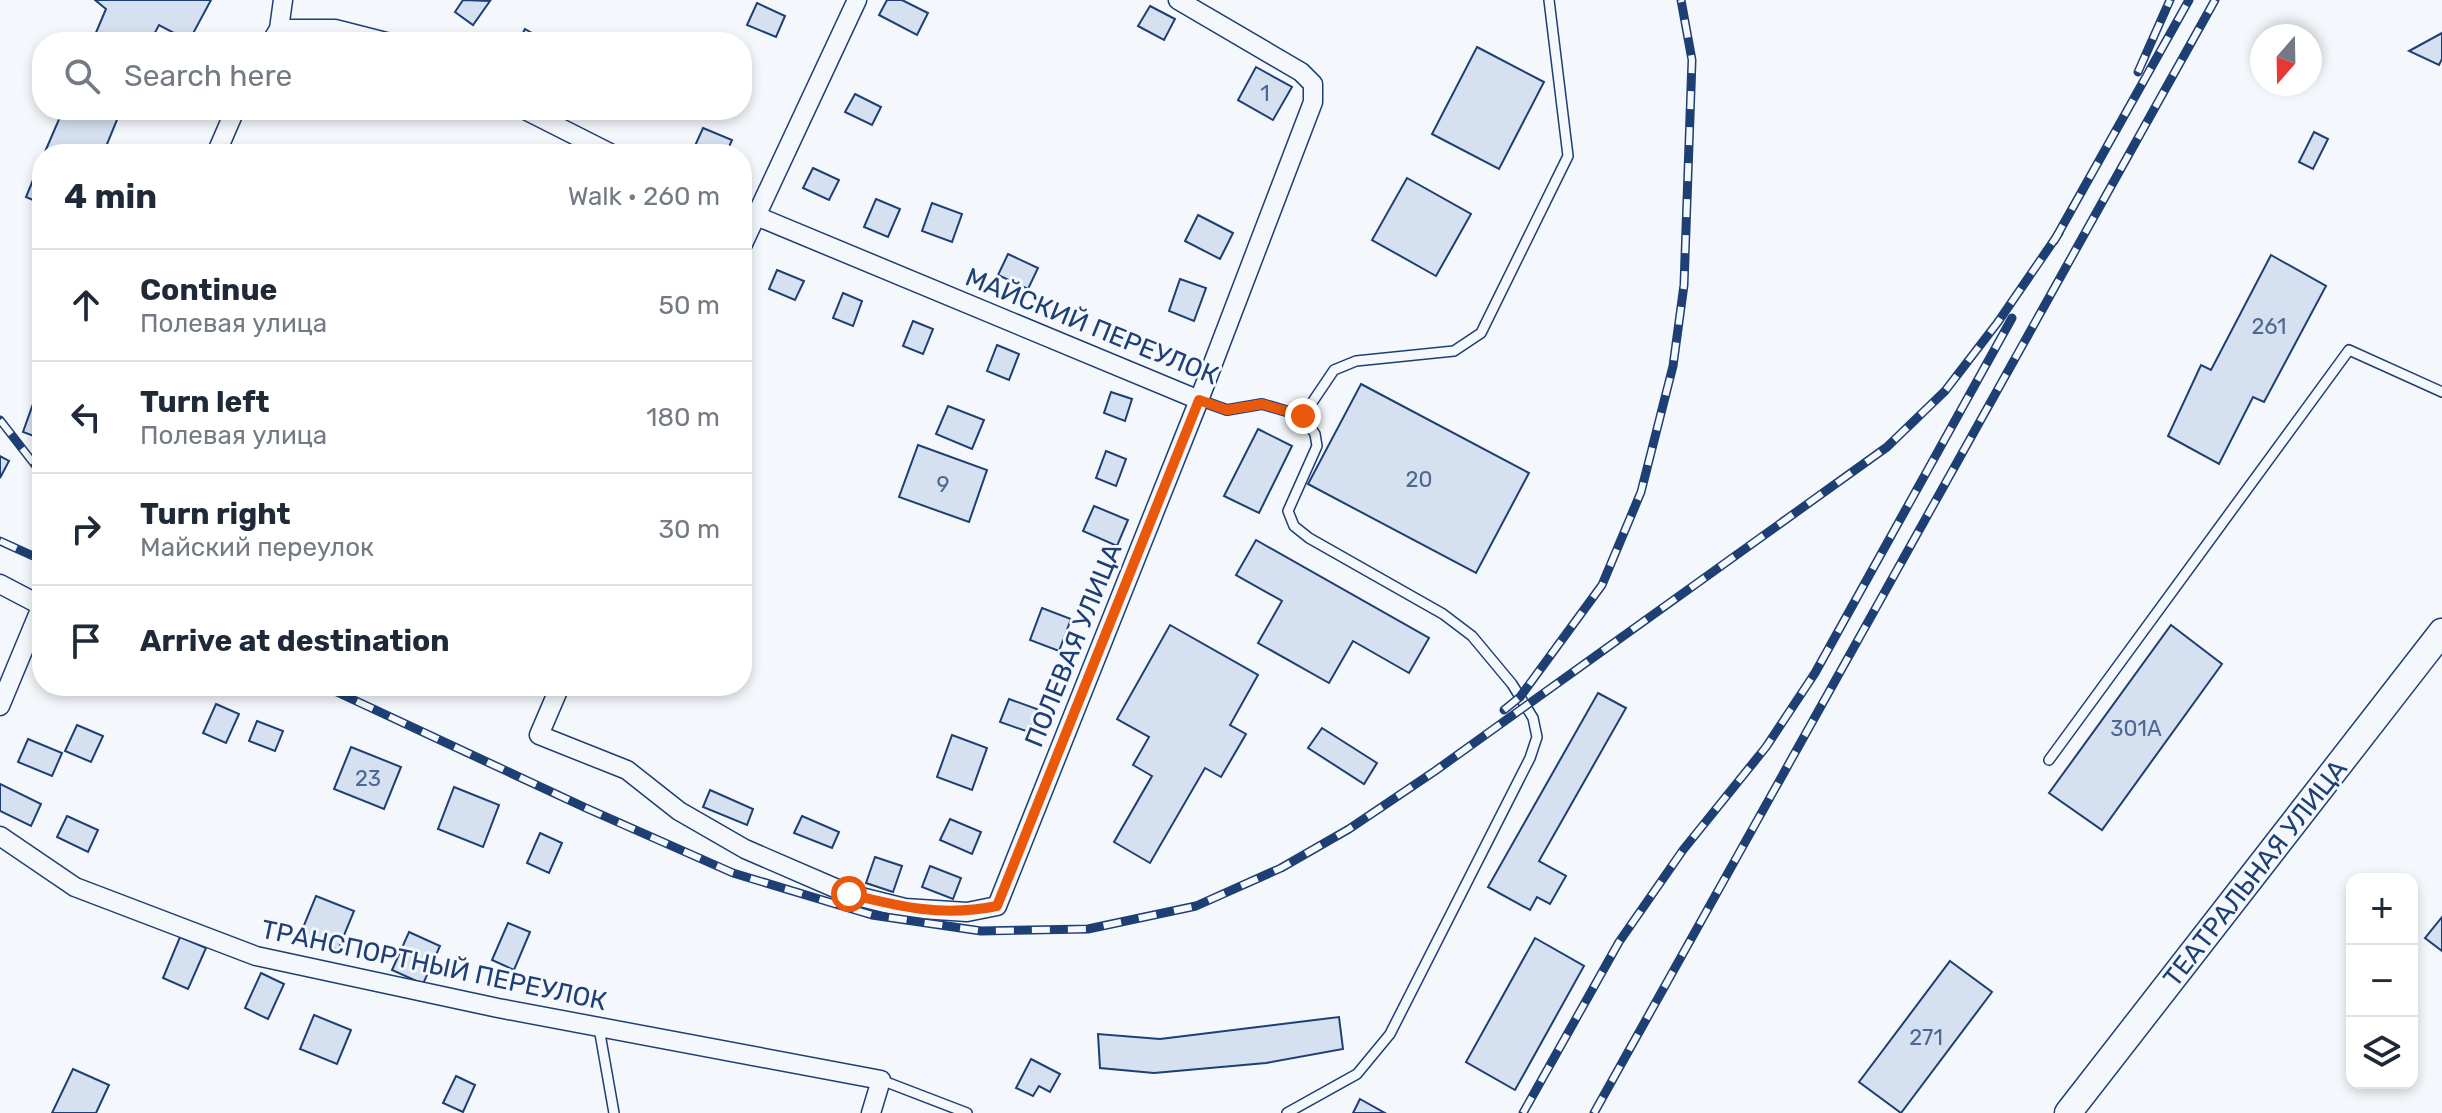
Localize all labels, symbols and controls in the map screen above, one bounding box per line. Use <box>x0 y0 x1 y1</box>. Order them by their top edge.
north arrow <box>2250 24 2322 96</box>
search box <box>32 32 752 120</box>
icon: search <box>60 54 104 98</box>
text: Search here <box>124 58 292 94</box>
house number: 1 <box>1260 80 1270 107</box>
text: 4 min <box>64 176 157 217</box>
text: Walk · 260 m <box>568 181 720 212</box>
street label: МАЙСКИЙ ПЕРЕУЛОК <box>961 261 1223 391</box>
text: Continue <box>140 272 277 308</box>
icon: ahead <box>64 283 108 327</box>
text: 50 m <box>659 290 720 321</box>
text: Полевая улица <box>140 308 327 339</box>
house number: 261 <box>2251 313 2287 340</box>
text: Turn left <box>140 384 270 420</box>
icon: left <box>64 395 108 439</box>
route end <box>1285 398 1321 434</box>
text: 180 m <box>646 402 720 433</box>
text: Полевая улица <box>140 420 327 451</box>
house number: 20 <box>1406 466 1432 493</box>
house number: 9 <box>936 471 950 498</box>
text: Turn right <box>140 496 291 532</box>
icon: right <box>64 507 108 551</box>
text: 30 m <box>658 514 720 545</box>
text: Майский переулок <box>140 532 374 563</box>
street label: ПОЛЕВАЯ УЛИЦА <box>1018 539 1128 752</box>
icon: arrive <box>64 619 108 663</box>
text: Arrive at destination <box>140 623 450 659</box>
house number: 301А <box>2110 715 2162 742</box>
street label: ТЕАТРАЛЬНАЯ УЛИЦА <box>2157 754 2354 993</box>
house number: 23 <box>355 765 381 792</box>
map controls <box>2346 873 2418 1089</box>
button: + <box>2346 873 2418 945</box>
route start <box>831 876 867 912</box>
street label: ТРАНСПОРТНЫЙ ПЕРЕУЛОК <box>258 914 609 1017</box>
button: − <box>2346 945 2418 1017</box>
button: layers <box>2346 1017 2418 1089</box>
house number: 271 <box>1909 1024 1943 1051</box>

